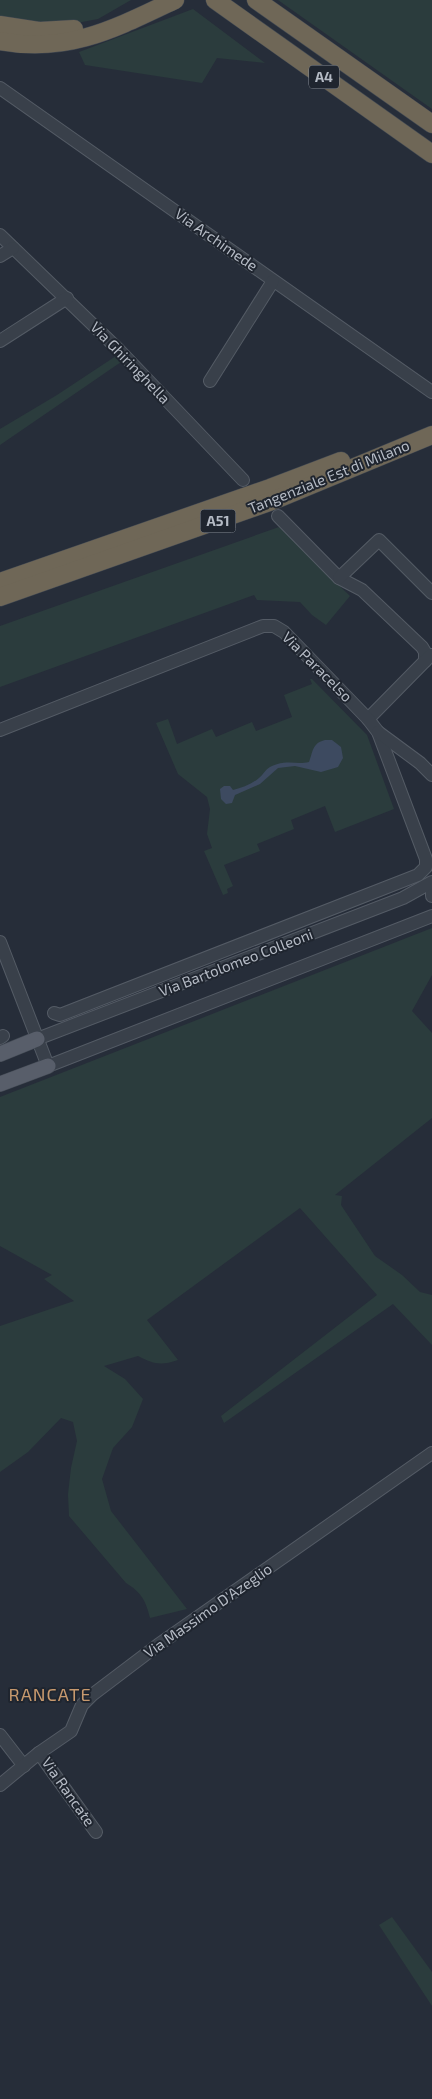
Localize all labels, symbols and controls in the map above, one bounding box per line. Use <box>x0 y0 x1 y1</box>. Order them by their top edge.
road number: A4 <box>309 66 339 88</box>
street label: Via Archimede <box>172 204 261 274</box>
street label: Via Ghiringhella <box>87 318 174 407</box>
street label: Tangenziale Est di Milano <box>245 435 412 517</box>
road number: A51 <box>200 510 236 532</box>
street label: Via Paracelso <box>279 628 356 705</box>
street label: Via Bartolomeo Colleoni <box>156 924 315 1000</box>
street label: Via Massimo D'Azeglio <box>140 1559 275 1661</box>
district label: RANCATE <box>9 1683 91 1705</box>
street label: Via Rancate <box>39 1753 99 1829</box>

